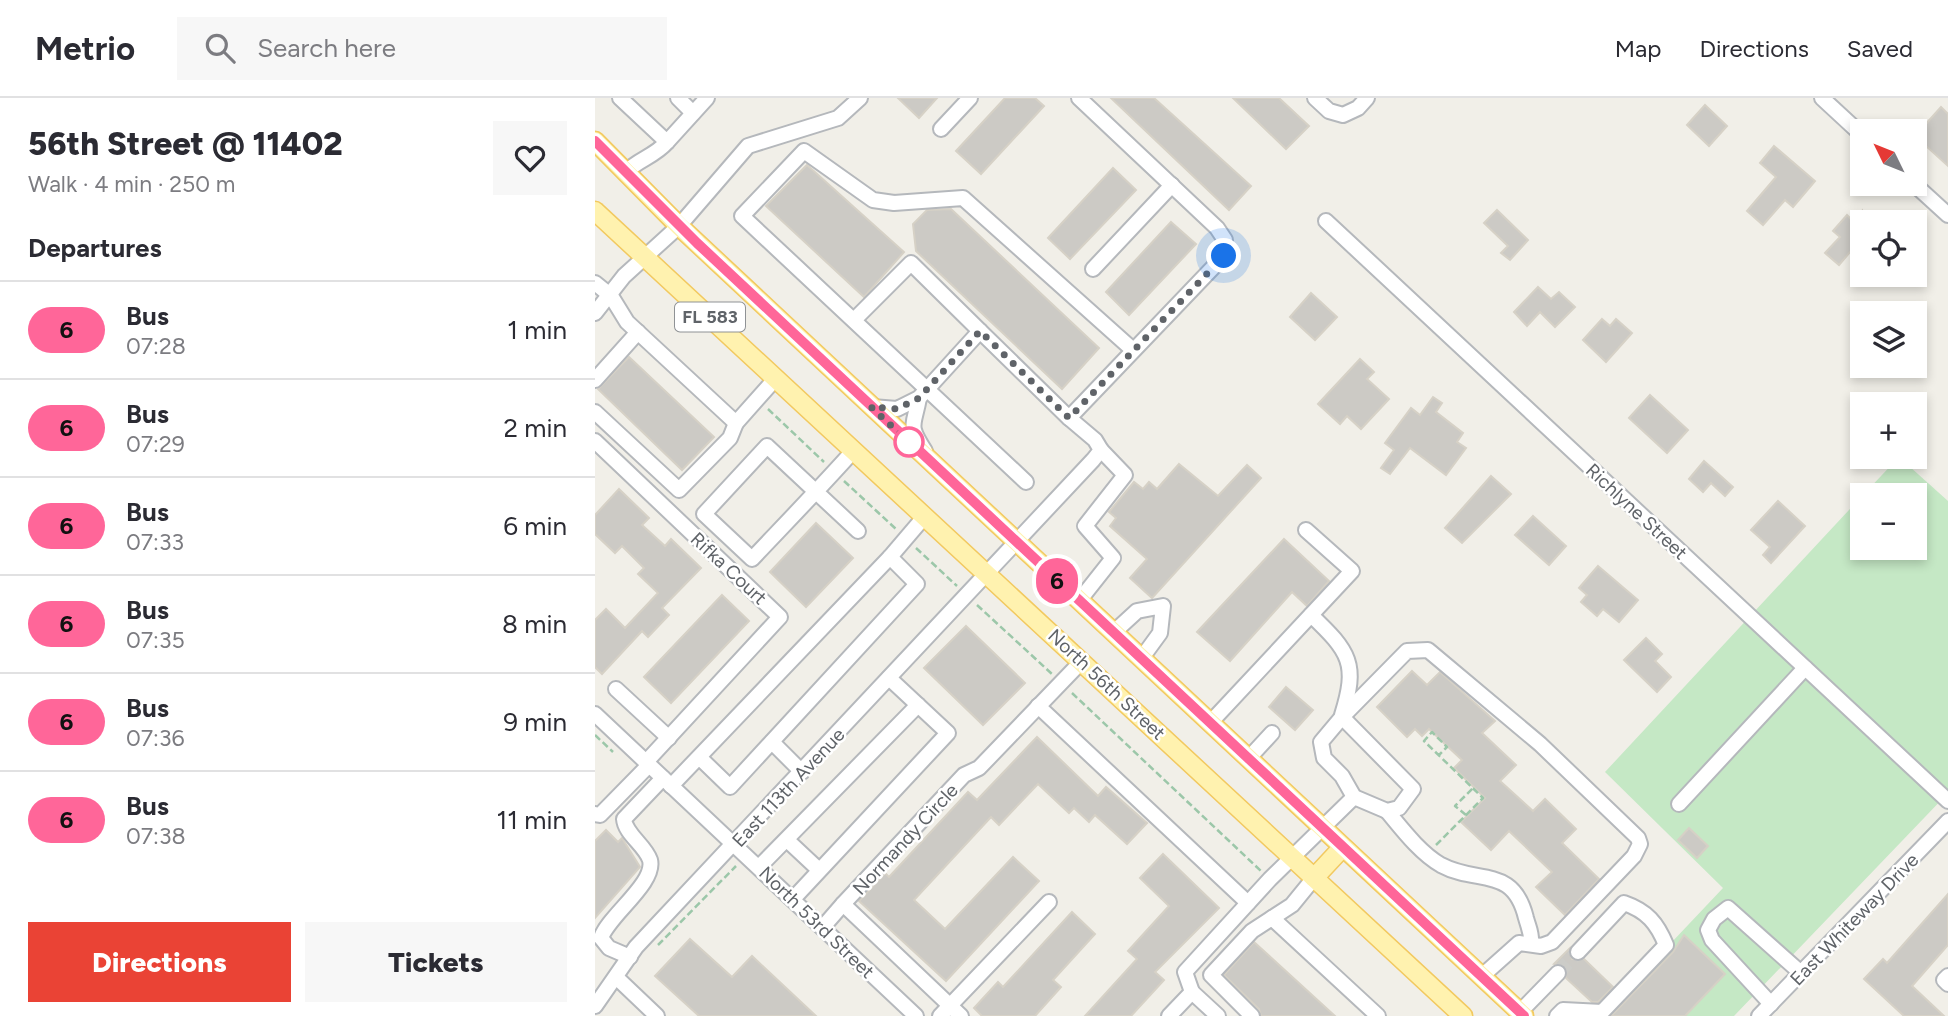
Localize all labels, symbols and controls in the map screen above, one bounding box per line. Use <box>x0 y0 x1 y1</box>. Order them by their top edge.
search box <box>177 17 667 80</box>
text: Metrio <box>35 29 135 68</box>
icon: search <box>201 29 239 67</box>
text: Search here <box>257 32 396 64</box>
text: Map <box>1615 34 1661 63</box>
text: Directions <box>1699 34 1809 63</box>
text: Saved <box>1847 34 1913 63</box>
north arrow <box>1850 119 1927 196</box>
map controls <box>1850 119 1927 560</box>
button: heart <box>493 121 567 195</box>
text: 56th Street @ 11402 <box>28 124 343 163</box>
text: Walk · 4 min · 250 m <box>28 170 235 198</box>
button: locate <box>1850 210 1927 287</box>
text: Departures <box>28 232 162 264</box>
your location <box>1206 238 1241 273</box>
text: Bus <box>126 300 169 332</box>
button: layers <box>1850 301 1927 378</box>
road number: FL 583 <box>675 302 745 331</box>
text: 1 min <box>507 314 567 346</box>
text: 6 <box>60 315 73 344</box>
text: 07:28 <box>126 332 186 360</box>
button: + <box>1850 392 1927 469</box>
text: Bus <box>126 398 169 430</box>
text: 2 min <box>503 412 567 444</box>
text: 6 <box>60 413 73 442</box>
unlabelled marker <box>894 427 924 457</box>
text: 07:29 <box>126 430 185 458</box>
street label: Richlyne Street <box>1581 459 1692 564</box>
button: − <box>1850 483 1927 560</box>
text: Bus <box>126 496 169 528</box>
text: 6 min <box>503 510 567 542</box>
text: 6 <box>60 511 73 540</box>
street label: Rifka Court <box>686 527 771 609</box>
text: 07:33 <box>126 528 184 556</box>
line badge: 6 <box>1034 558 1080 604</box>
text: 6 <box>1050 566 1064 595</box>
text: Bus <box>126 594 169 626</box>
text: 8 min <box>502 608 567 640</box>
text: 6 <box>60 609 73 638</box>
street label: North 56th Street <box>1043 624 1170 745</box>
text: 07:35 <box>126 626 185 654</box>
text: Bus <box>126 692 169 724</box>
text: 9 min <box>503 706 567 738</box>
text: 6 <box>60 707 73 736</box>
street label: East 113th Avenue <box>727 723 849 852</box>
text: 07:36 <box>126 724 184 752</box>
street label: Normandy Circle <box>848 779 963 900</box>
text: Bus <box>126 790 169 822</box>
text: 11 min <box>496 804 567 836</box>
text: 6 <box>60 805 73 834</box>
text: 07:38 <box>126 822 186 850</box>
street label: East Whiteway Drive <box>1785 848 1923 990</box>
street label: North 53rd Street <box>754 862 879 983</box>
button: Directions <box>28 922 291 1002</box>
button: Tickets <box>305 922 567 1002</box>

